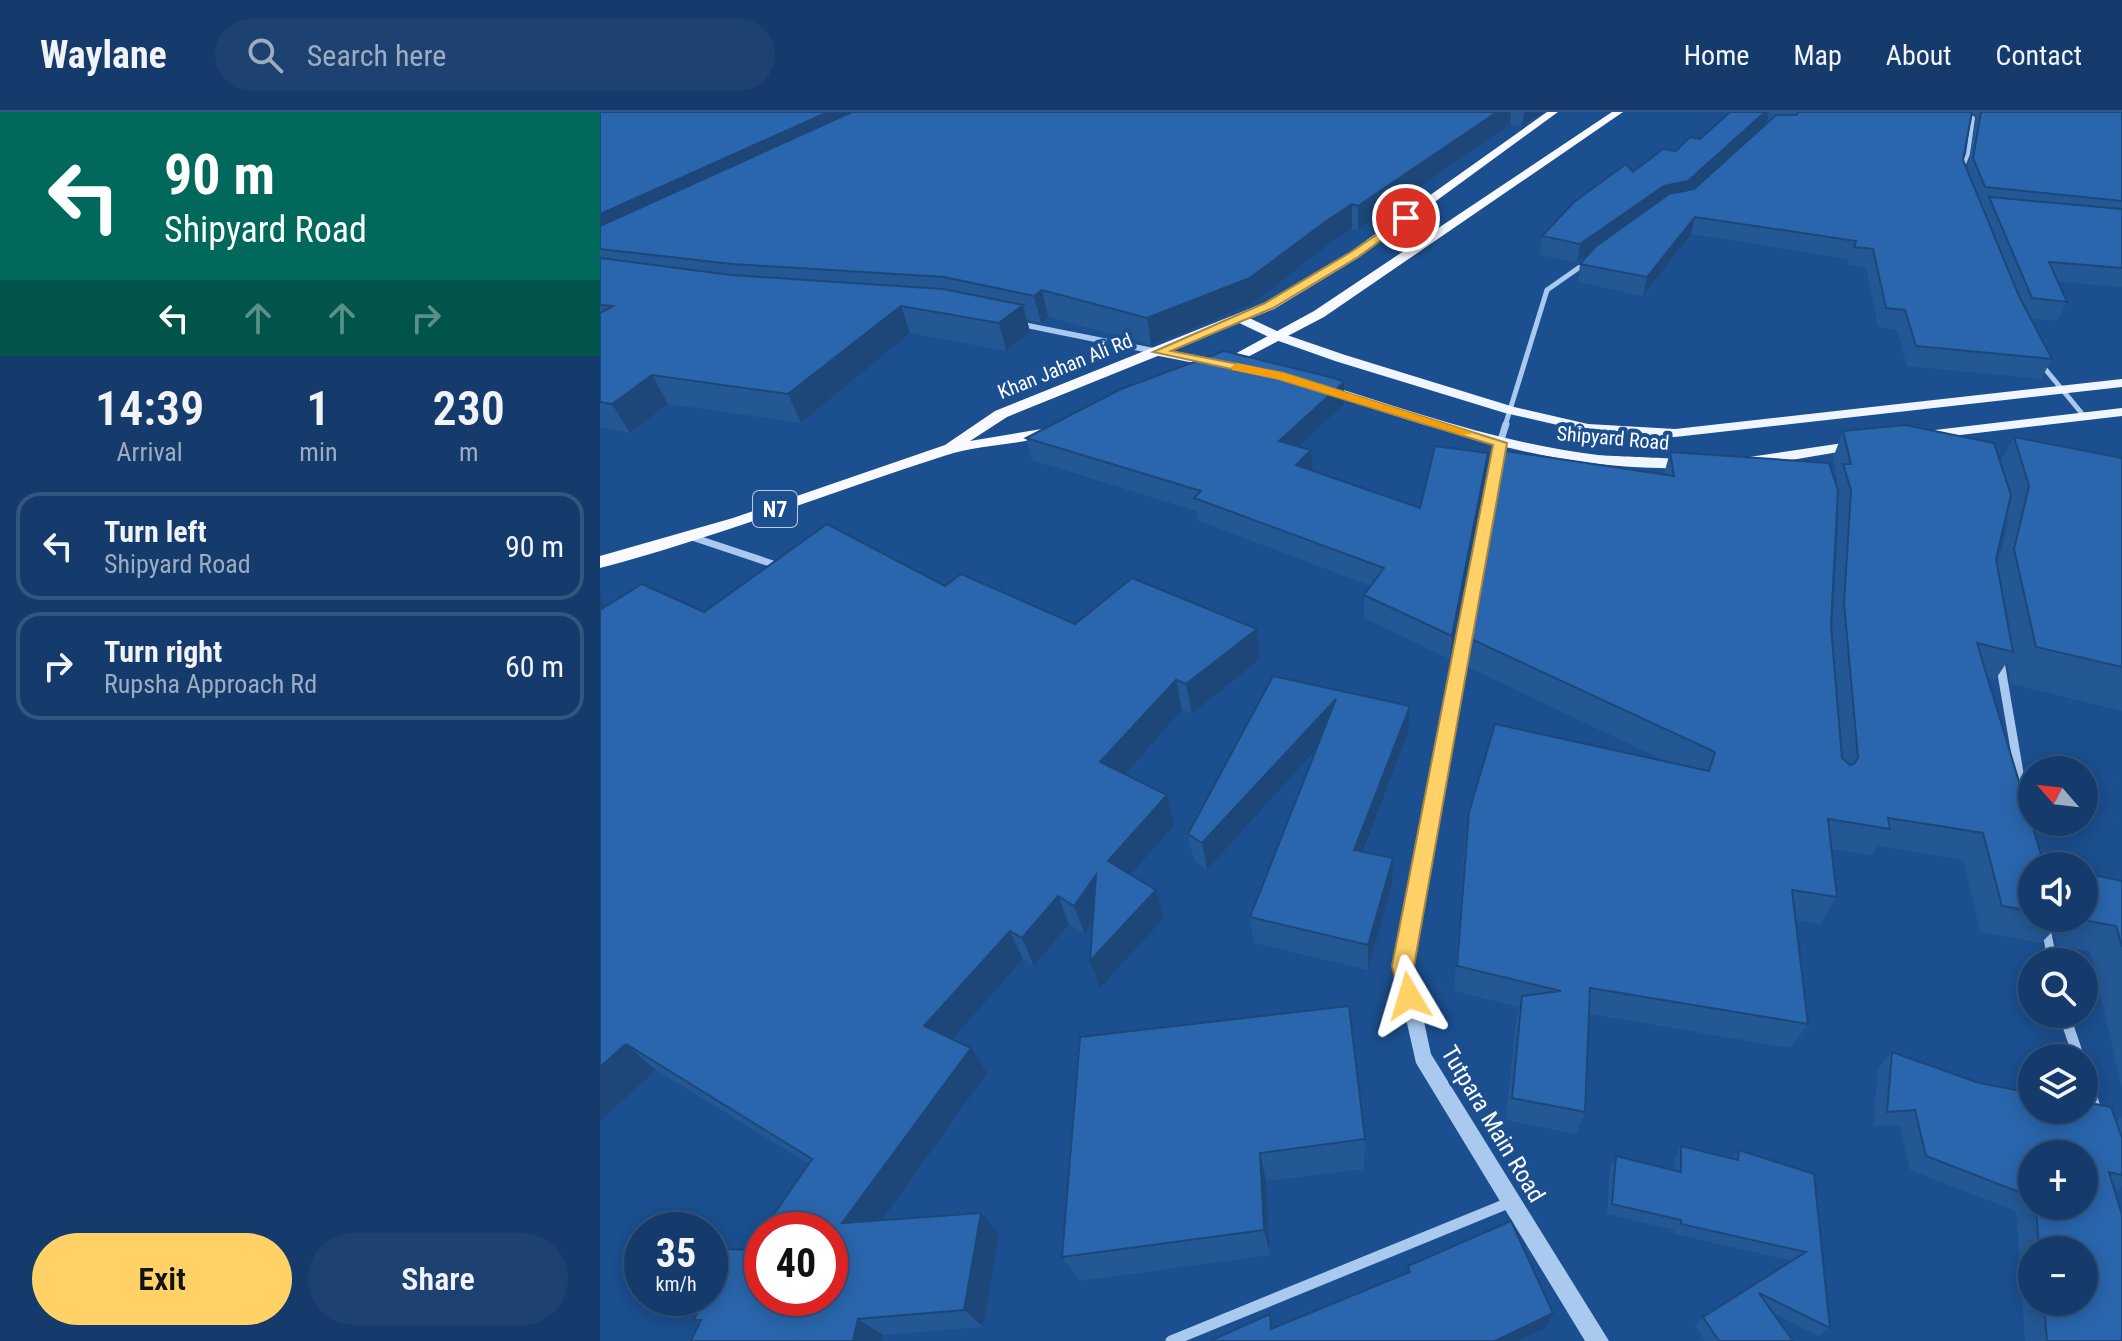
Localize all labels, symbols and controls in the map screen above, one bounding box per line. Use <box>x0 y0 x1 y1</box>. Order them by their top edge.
search box <box>215 19 775 91</box>
text: Waylane <box>40 33 167 77</box>
icon: search <box>243 33 287 77</box>
text: Search here <box>307 38 446 73</box>
text: Home <box>1684 39 1749 72</box>
text: Map <box>1793 39 1842 72</box>
text: About <box>1886 39 1952 72</box>
text: Contact <box>1996 39 2082 72</box>
text: 90 m <box>164 142 275 208</box>
icon: left <box>32 144 136 248</box>
pin <box>1372 184 1440 252</box>
icon: arrive <box>1384 196 1428 240</box>
text: Shipyard Road <box>164 209 367 251</box>
icon: left <box>152 296 196 340</box>
icon: ahead <box>236 296 280 340</box>
icon: ahead <box>320 296 364 340</box>
icon: right <box>404 296 448 340</box>
street label: Khan Jahan Ali Rd <box>994 328 1136 404</box>
text: 14:39 <box>95 380 204 437</box>
text: 1 <box>306 380 330 437</box>
text: 230 <box>433 380 505 437</box>
street label: Shipyard Road <box>1556 421 1670 455</box>
text: Arrival <box>117 437 183 467</box>
text: min <box>299 437 337 467</box>
text: m <box>459 437 479 467</box>
road number: N7 <box>753 491 797 527</box>
text: Turn left <box>104 514 207 549</box>
icon: left <box>36 524 80 568</box>
text: 90 m <box>505 529 564 564</box>
text: Shipyard Road <box>104 549 251 579</box>
text: Turn right <box>104 634 222 669</box>
icon: right <box>36 644 80 688</box>
text: 60 m <box>505 649 564 684</box>
text: Rupsha Approach Rd <box>104 669 317 699</box>
north arrow <box>2018 756 2098 836</box>
map controls <box>2018 756 2098 1316</box>
button: sound <box>2018 852 2098 932</box>
button: search <box>2018 948 2098 1028</box>
position arrow <box>1367 954 1451 1038</box>
street label: Tutpara Main Road <box>1435 1041 1551 1207</box>
button: layers <box>2018 1044 2098 1124</box>
button: + <box>2018 1140 2098 1220</box>
speed limit sign: 40 <box>744 1212 848 1316</box>
text: 35 <box>656 1230 696 1277</box>
button: Exit <box>32 1233 292 1325</box>
button: Share <box>308 1233 568 1325</box>
button: − <box>2018 1236 2098 1316</box>
text: km/h <box>655 1272 697 1296</box>

